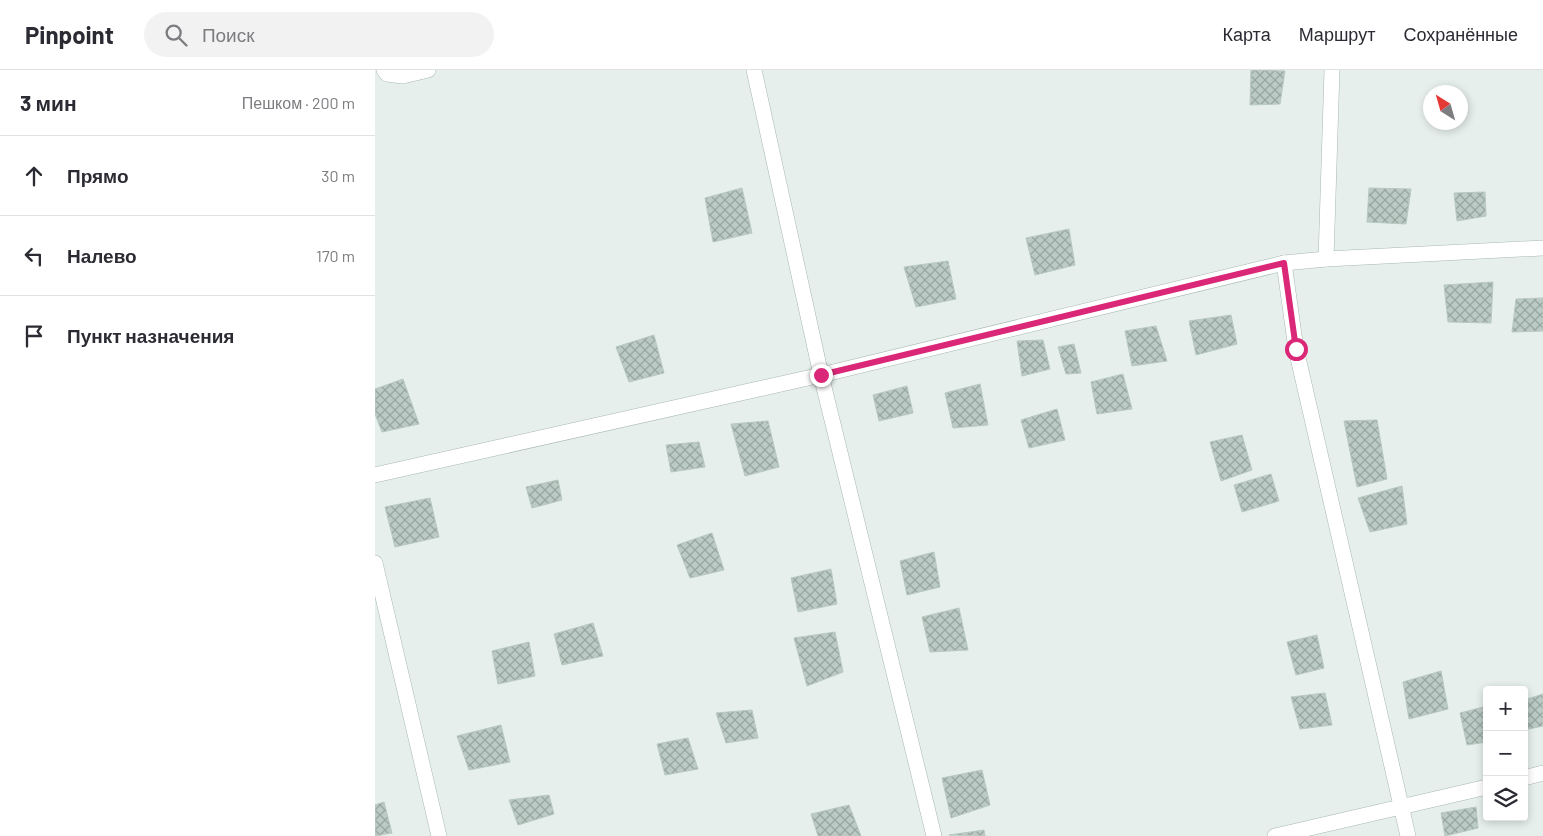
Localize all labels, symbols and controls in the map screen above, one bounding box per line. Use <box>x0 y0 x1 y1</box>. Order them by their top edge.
search box <box>144 12 494 57</box>
text: Pinpoint <box>25 20 114 49</box>
icon: search <box>162 21 190 49</box>
text: Поиск <box>202 23 255 46</box>
text: Карта <box>1223 23 1271 45</box>
text: Маршрут <box>1299 23 1375 45</box>
text: Сохранённые <box>1403 23 1518 45</box>
north arrow <box>1423 85 1468 130</box>
text: 3 мин <box>20 90 77 115</box>
text: Пешком · 200 m <box>242 93 355 112</box>
icon: ahead <box>20 162 48 190</box>
text: Прямо <box>67 164 129 187</box>
text: 30 m <box>321 166 355 185</box>
icon: left <box>20 242 48 270</box>
text: Налево <box>67 244 137 267</box>
text: 170 m <box>316 246 355 265</box>
icon: arrive <box>20 322 48 350</box>
text: Пункт назначения <box>67 324 234 347</box>
route start <box>1285 338 1308 361</box>
route end <box>810 364 833 387</box>
map controls <box>1483 686 1528 821</box>
button: + <box>1483 686 1528 731</box>
button: − <box>1483 731 1528 776</box>
button: layers <box>1483 776 1528 821</box>

